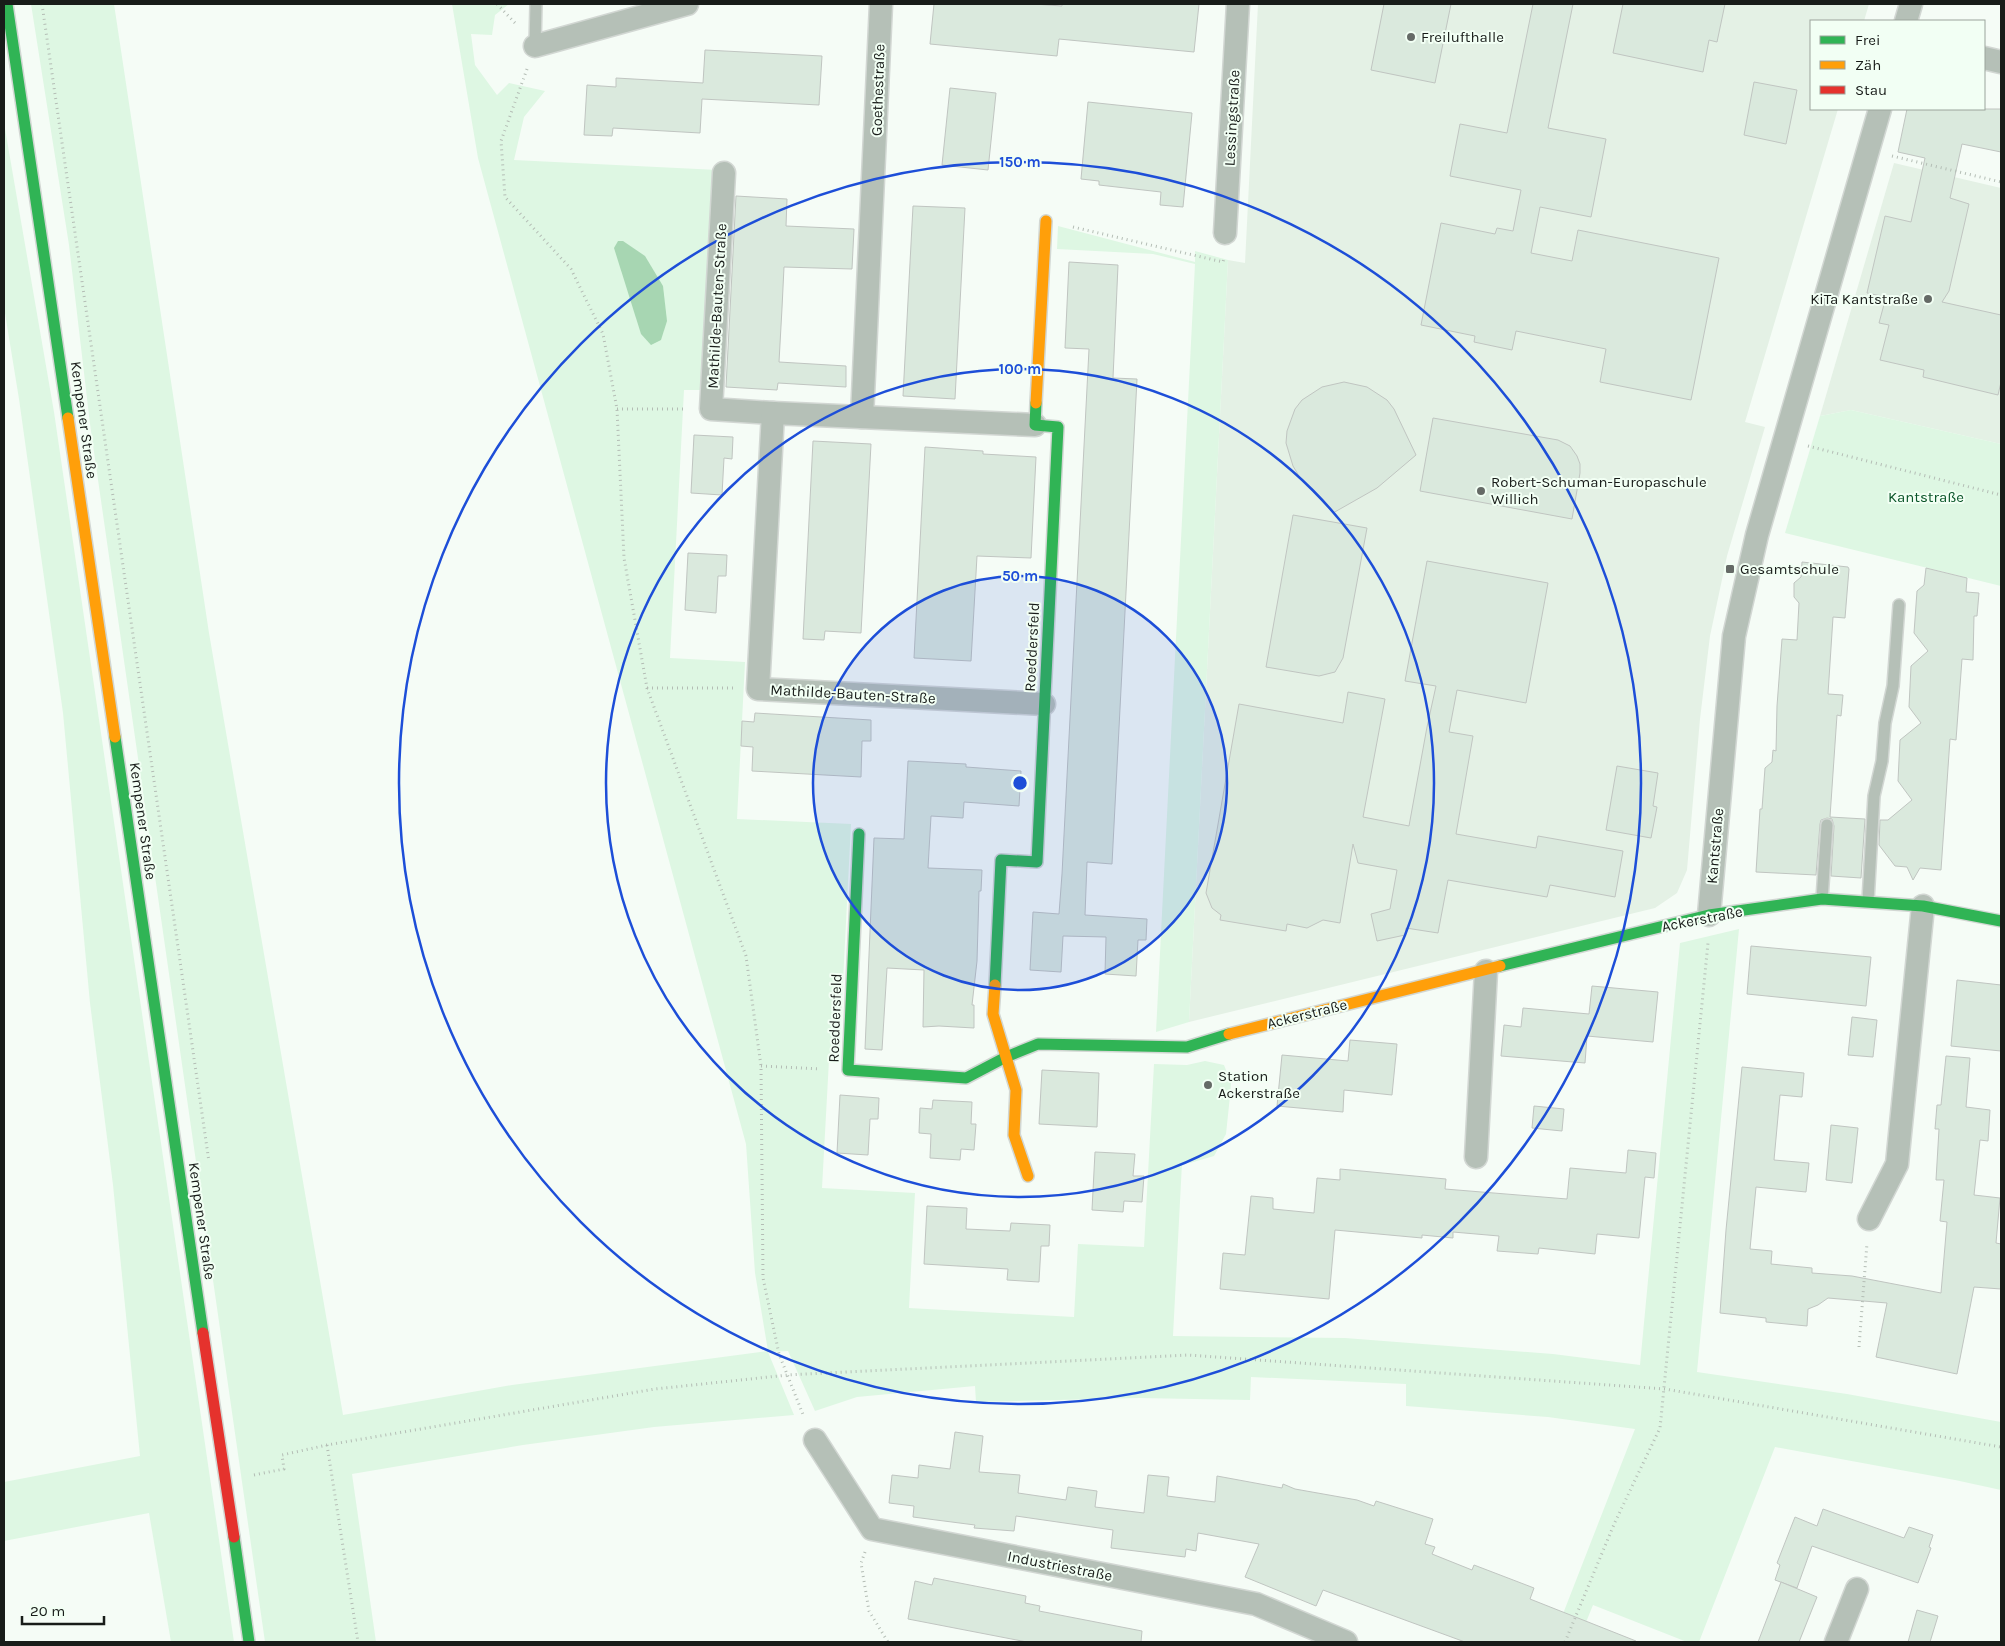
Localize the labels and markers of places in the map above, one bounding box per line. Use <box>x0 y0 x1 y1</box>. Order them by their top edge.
place label: Freilufthalle <box>1421 28 1504 46</box>
marker: Freilufthalle <box>1405 31 1417 43</box>
place label: KiTa Kantstraße <box>1810 290 1918 308</box>
marker: KiTa Kantstraße <box>1922 293 1934 305</box>
place label: Robert-Schuman-Europaschule Willich <box>1491 473 1707 508</box>
marker: Robert-Schuman-Europaschule Willich <box>1475 485 1487 497</box>
place label: Gesamtschule <box>1740 560 1839 578</box>
marker: Gesamtschule <box>1724 563 1736 575</box>
centre of rings <box>1011 774 1029 792</box>
place label: Station Ackerstraße <box>1218 1067 1300 1102</box>
marker: Station Ackerstraße <box>1202 1079 1214 1091</box>

